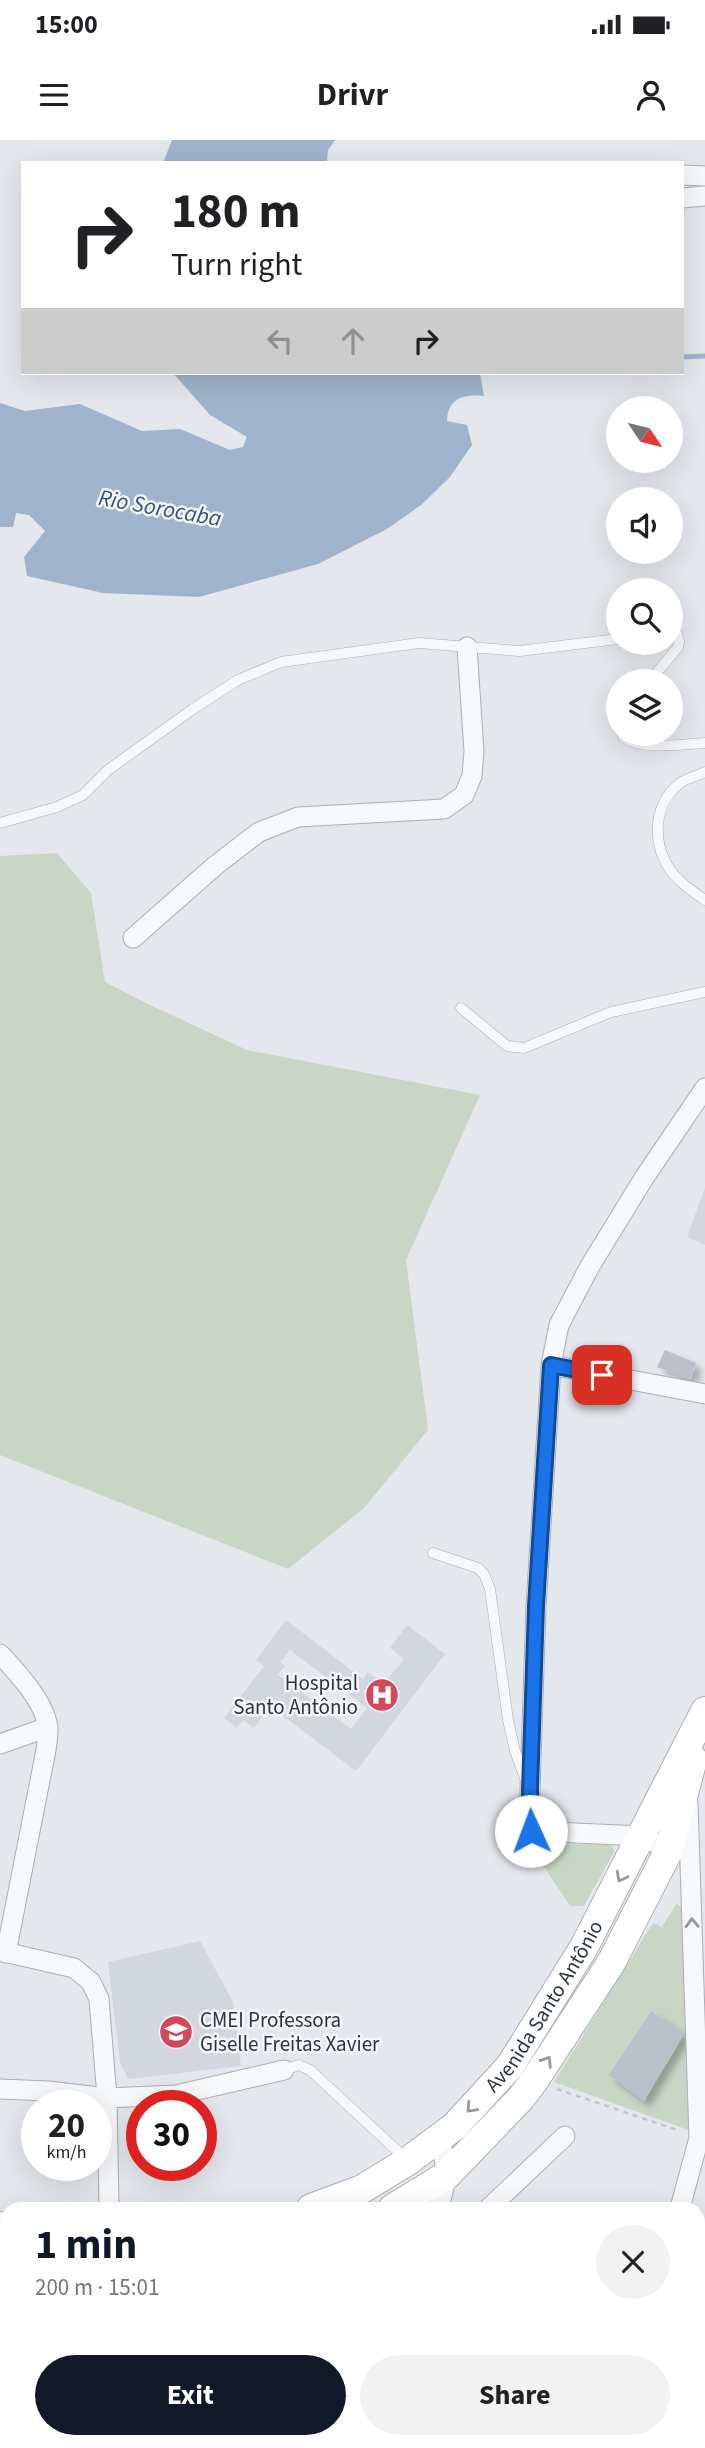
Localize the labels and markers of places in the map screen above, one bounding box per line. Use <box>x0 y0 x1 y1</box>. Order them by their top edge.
pin <box>572 1345 632 1405</box>
place label: Hospital Santo Antônio <box>233 1668 358 1722</box>
hospital icon: Hospital Santo Antônio <box>363 1676 401 1714</box>
place label: CMEI Professora Giselle Freitas Xavier <box>200 2005 380 2059</box>
school or university icon: CMEI Professora Giselle Freitas Xavier <box>157 2013 195 2051</box>

